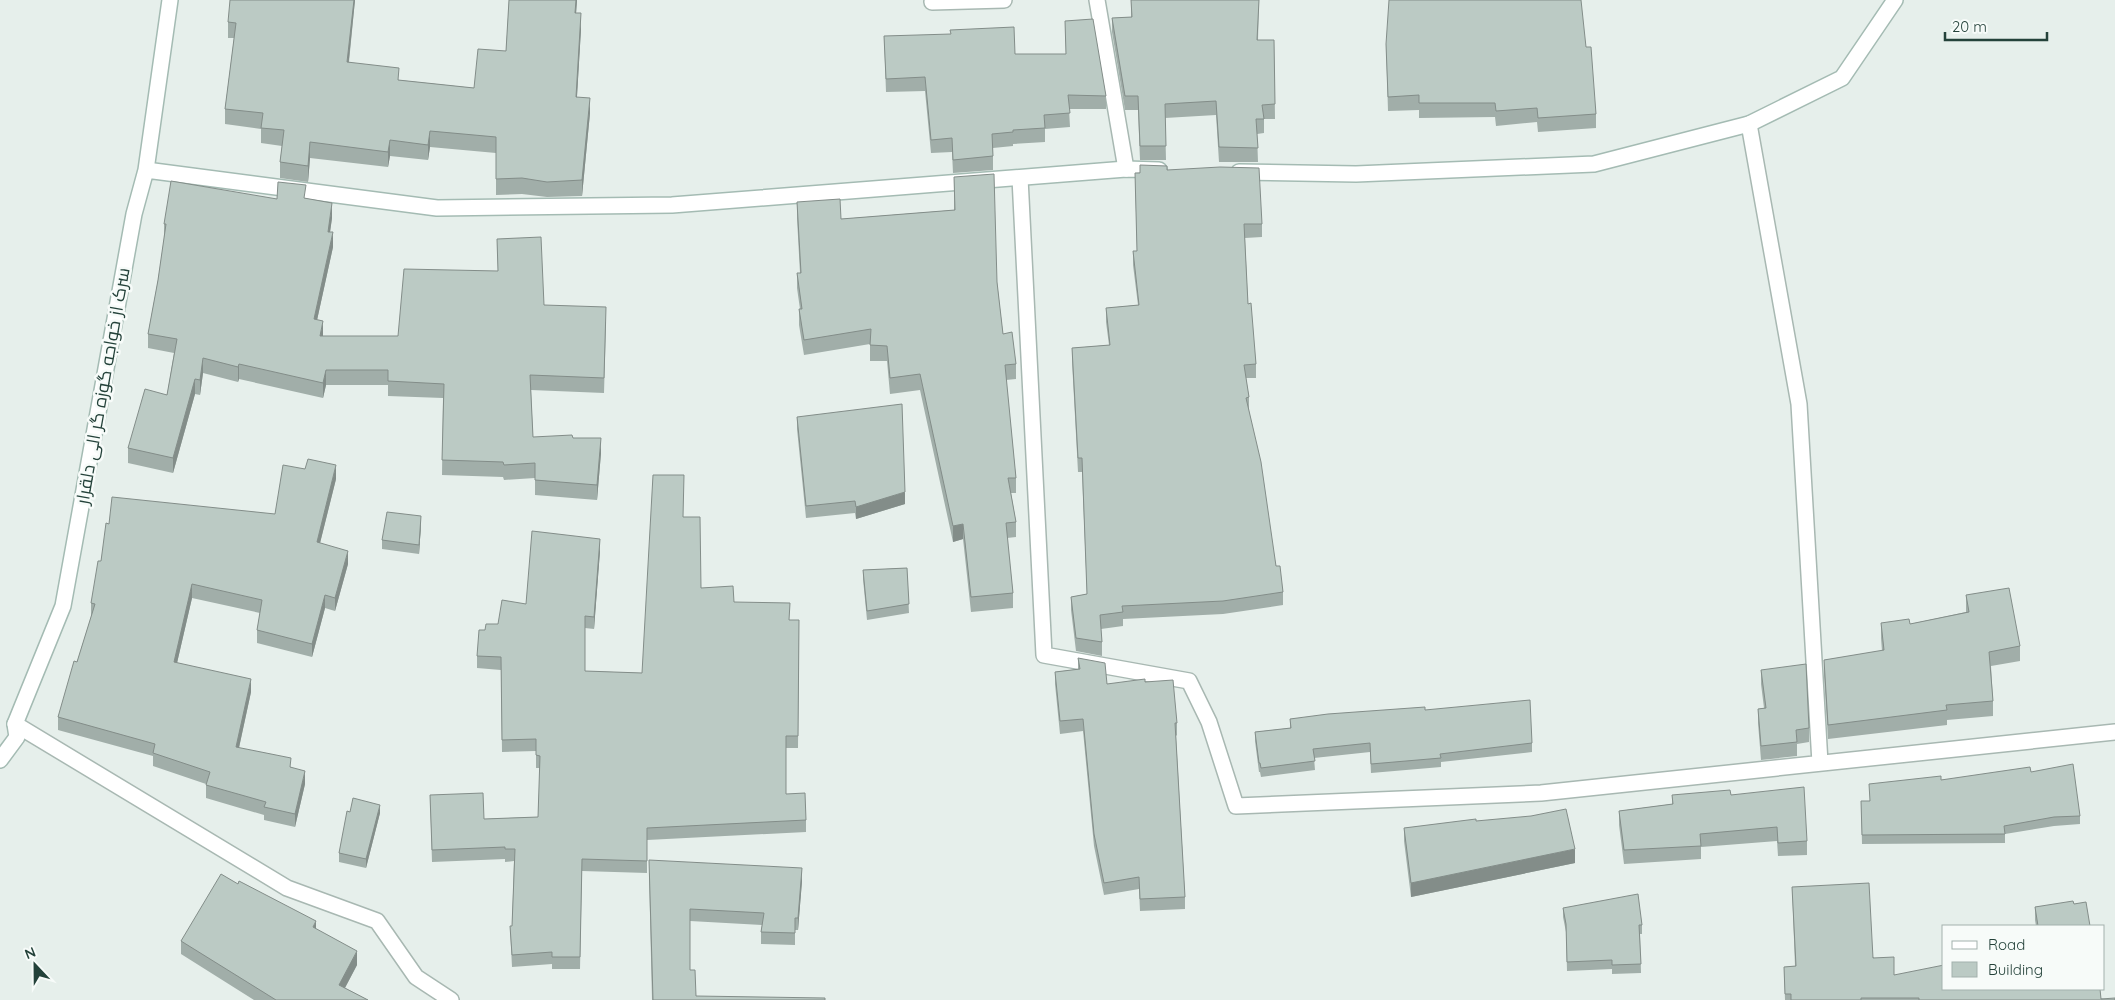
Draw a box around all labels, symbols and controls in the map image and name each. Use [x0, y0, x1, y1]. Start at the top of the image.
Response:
scale bar [1945, 10, 2048, 42]
text: 20 m [1952, 17, 1987, 36]
street label: سرک از خواجه گوزه گر الی دلقرار [70, 266, 135, 507]
legend [1942, 925, 2105, 990]
text: Road [1988, 935, 2025, 954]
north arrow [10, 940, 60, 990]
text: N [22, 943, 38, 963]
text: Building [1988, 960, 2043, 979]

